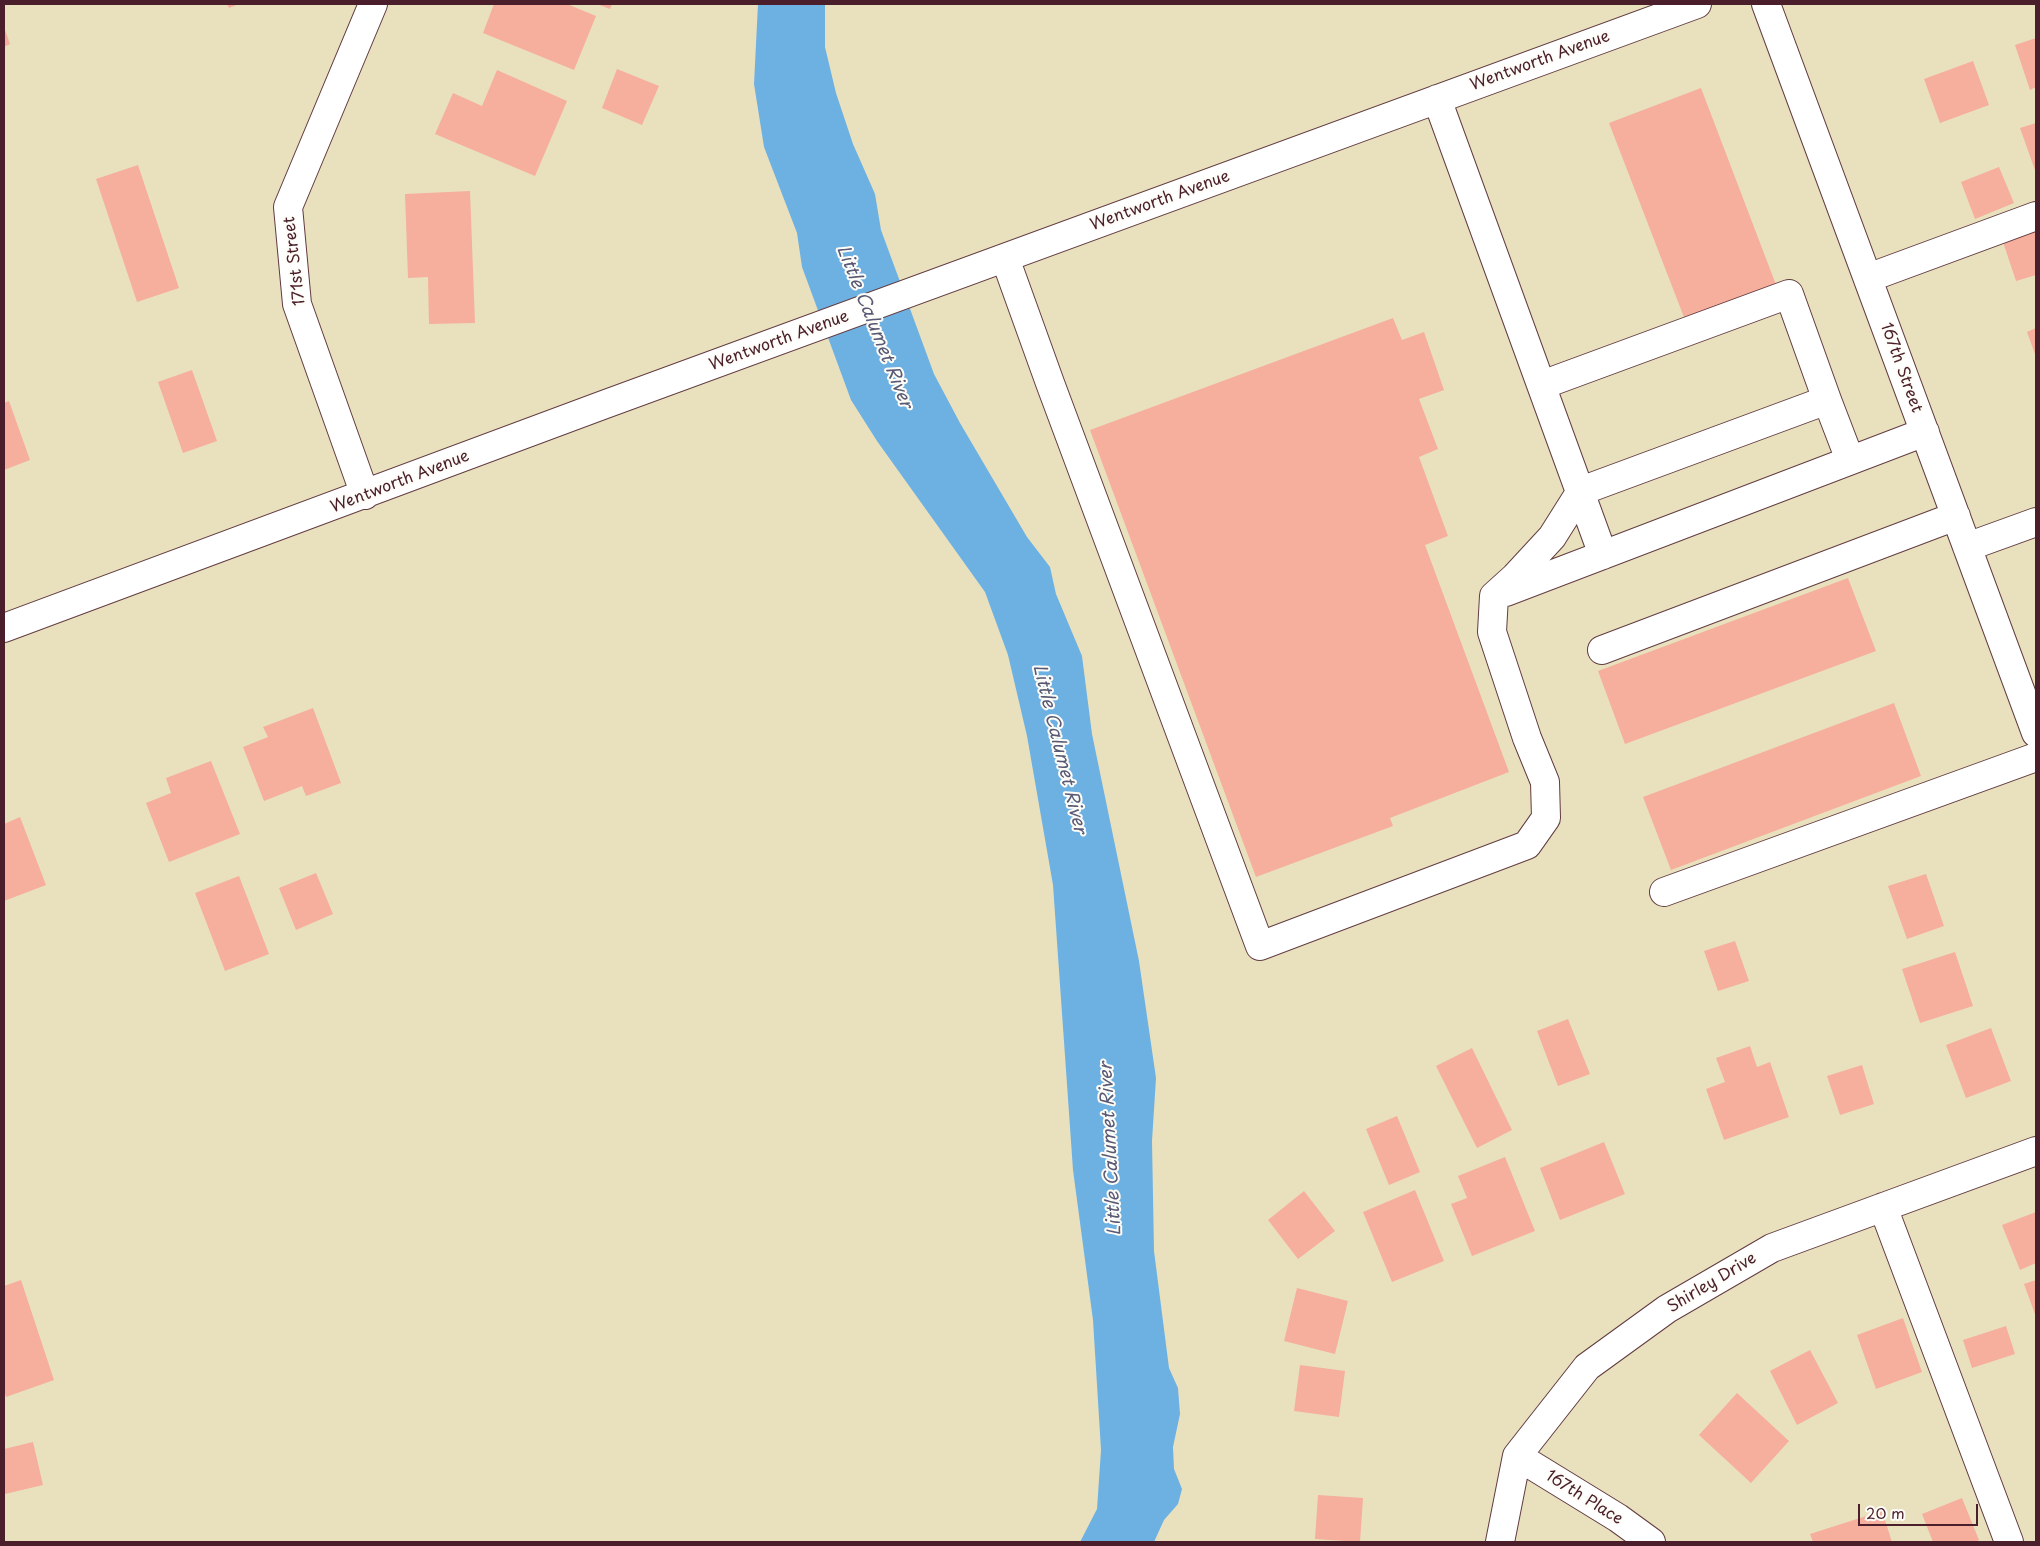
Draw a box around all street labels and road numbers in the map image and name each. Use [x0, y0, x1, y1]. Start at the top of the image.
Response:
street label: Wentworth Avenue [1468, 27, 1612, 95]
street label: Wentworth Avenue [1088, 167, 1232, 235]
street label: 171st Street [280, 215, 310, 307]
street label: Wentworth Avenue [707, 307, 851, 375]
street label: 167th Street [1876, 320, 1926, 416]
street label: Wentworth Avenue [328, 447, 472, 517]
street label: Shirley Drive [1664, 1249, 1760, 1317]
street label: 167th Place [1542, 1467, 1626, 1529]

